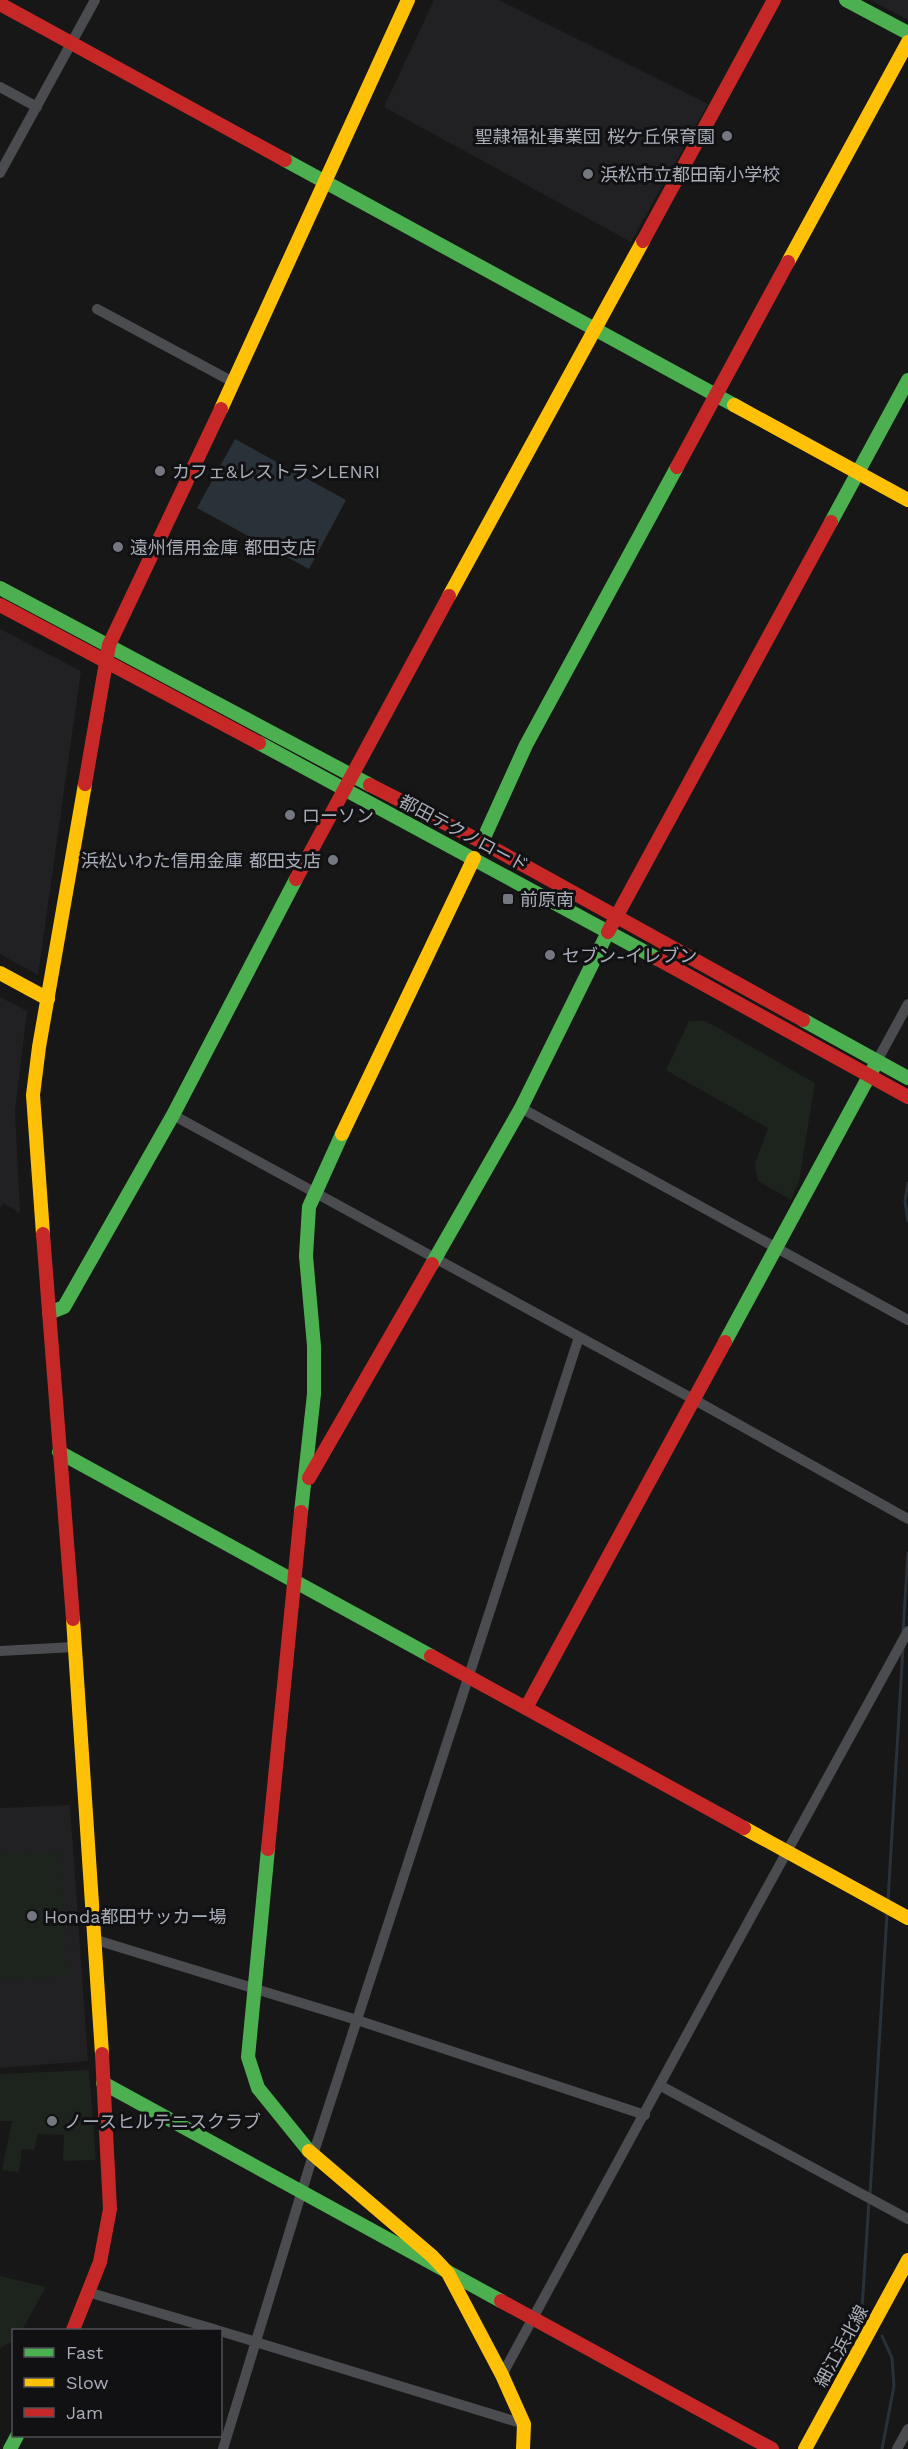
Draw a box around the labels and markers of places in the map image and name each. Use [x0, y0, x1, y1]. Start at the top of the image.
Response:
place label: 聖隷福祉事業団 桜ケ丘保育園 [475, 126, 715, 147]
marker: 聖隷福祉事業団 桜ケ丘保育園 [720, 129, 734, 143]
place label: 浜松市立都田南小学校 [600, 164, 780, 185]
marker: 浜松市立都田南小学校 [581, 167, 595, 181]
place label: カフェ&レストランLENRI [172, 461, 380, 482]
marker: カフェ&レストランLENRI [153, 464, 167, 478]
place label: 遠州信用金庫 都田支店 [130, 537, 316, 558]
marker: 遠州信用金庫 都田支店 [111, 540, 125, 554]
place label: ローソン [302, 805, 374, 826]
marker: ローソン [283, 808, 297, 822]
place label: 浜松いわた信用金庫 都田支店 [81, 850, 321, 871]
marker: 浜松いわた信用金庫 都田支店 [326, 853, 340, 867]
place label: 前原南 [520, 889, 574, 910]
marker: 前原南 [501, 892, 515, 906]
place label: セブン-イレブン [562, 945, 697, 966]
marker: セブン-イレブン [543, 948, 557, 962]
place label: Honda都田サッカー場 [44, 1906, 226, 1927]
marker: Honda都田サッカー場 [25, 1909, 39, 1923]
place label: ノースヒルテニスクラブ [64, 2111, 261, 2132]
marker: ノースヒルテニスクラブ [45, 2114, 59, 2128]

